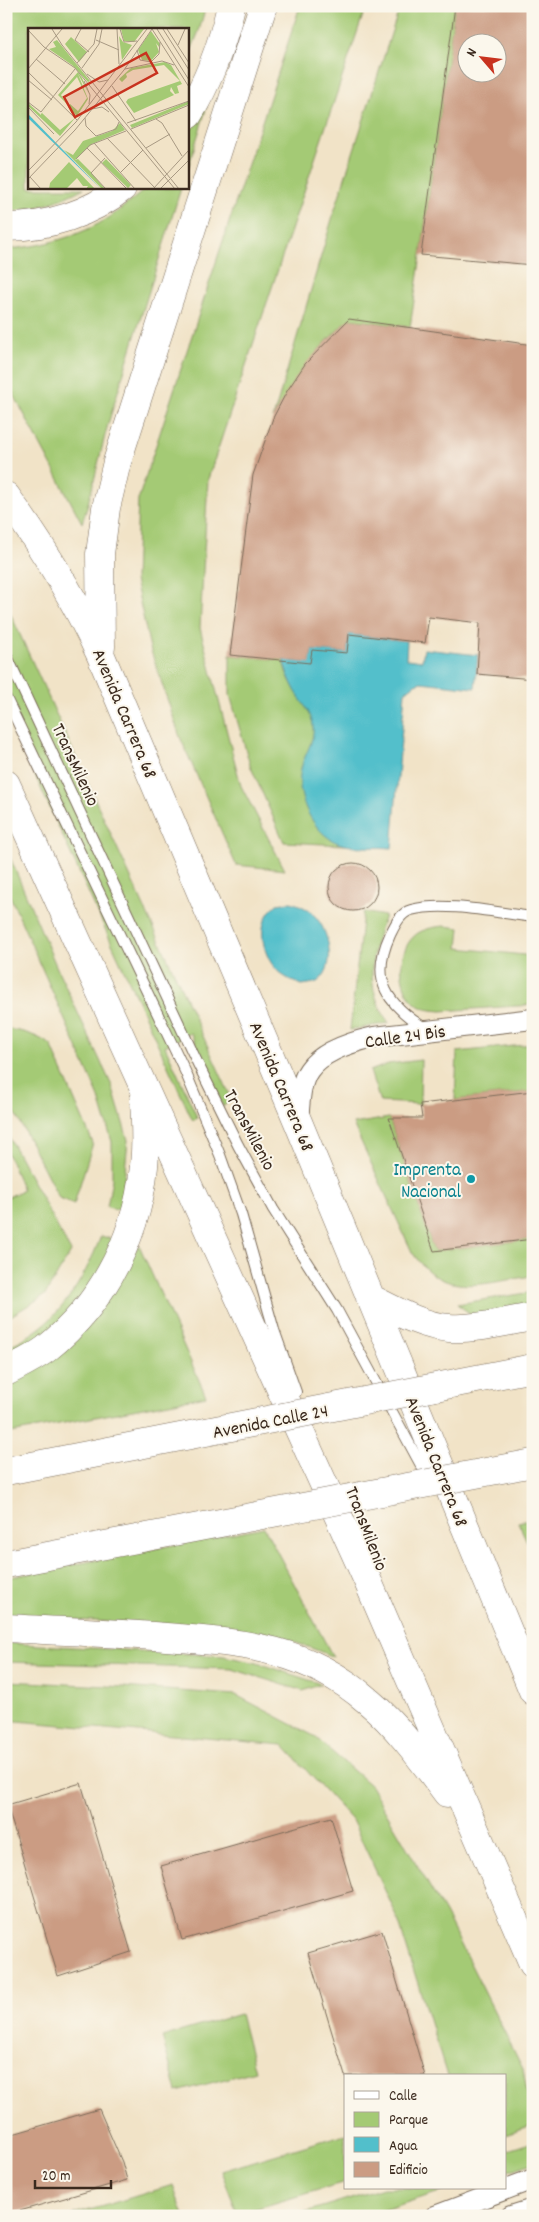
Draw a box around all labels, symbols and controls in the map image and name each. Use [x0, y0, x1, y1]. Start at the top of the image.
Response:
inset map [28, 28, 189, 189]
north arrow [456, 32, 506, 82]
text: N [462, 45, 483, 61]
street label: Avenida Carrera 68 [83, 645, 162, 784]
street label: TransMilenio [43, 720, 105, 811]
street label: Avenida Carrera 68 [240, 1018, 319, 1157]
street label: Calle 24 Bis [363, 1019, 448, 1057]
street label: TransMilenio [215, 1085, 281, 1176]
place label: Imprenta Nacional [393, 1158, 462, 1207]
marker: Imprenta Nacional [465, 1173, 477, 1185]
street label: Avenida Carrera 68 [396, 1393, 473, 1532]
street label: Avenida Calle 24 [211, 1399, 331, 1448]
street label: TransMilenio [336, 1483, 393, 1575]
legend [344, 2074, 506, 2190]
text: Calle [389, 2086, 418, 2108]
text: Parque [389, 2110, 429, 2132]
text: Agua [389, 2136, 418, 2158]
scale bar [35, 2157, 111, 2189]
text: Edificio [389, 2160, 428, 2182]
text: 20 m [42, 2166, 70, 2188]

